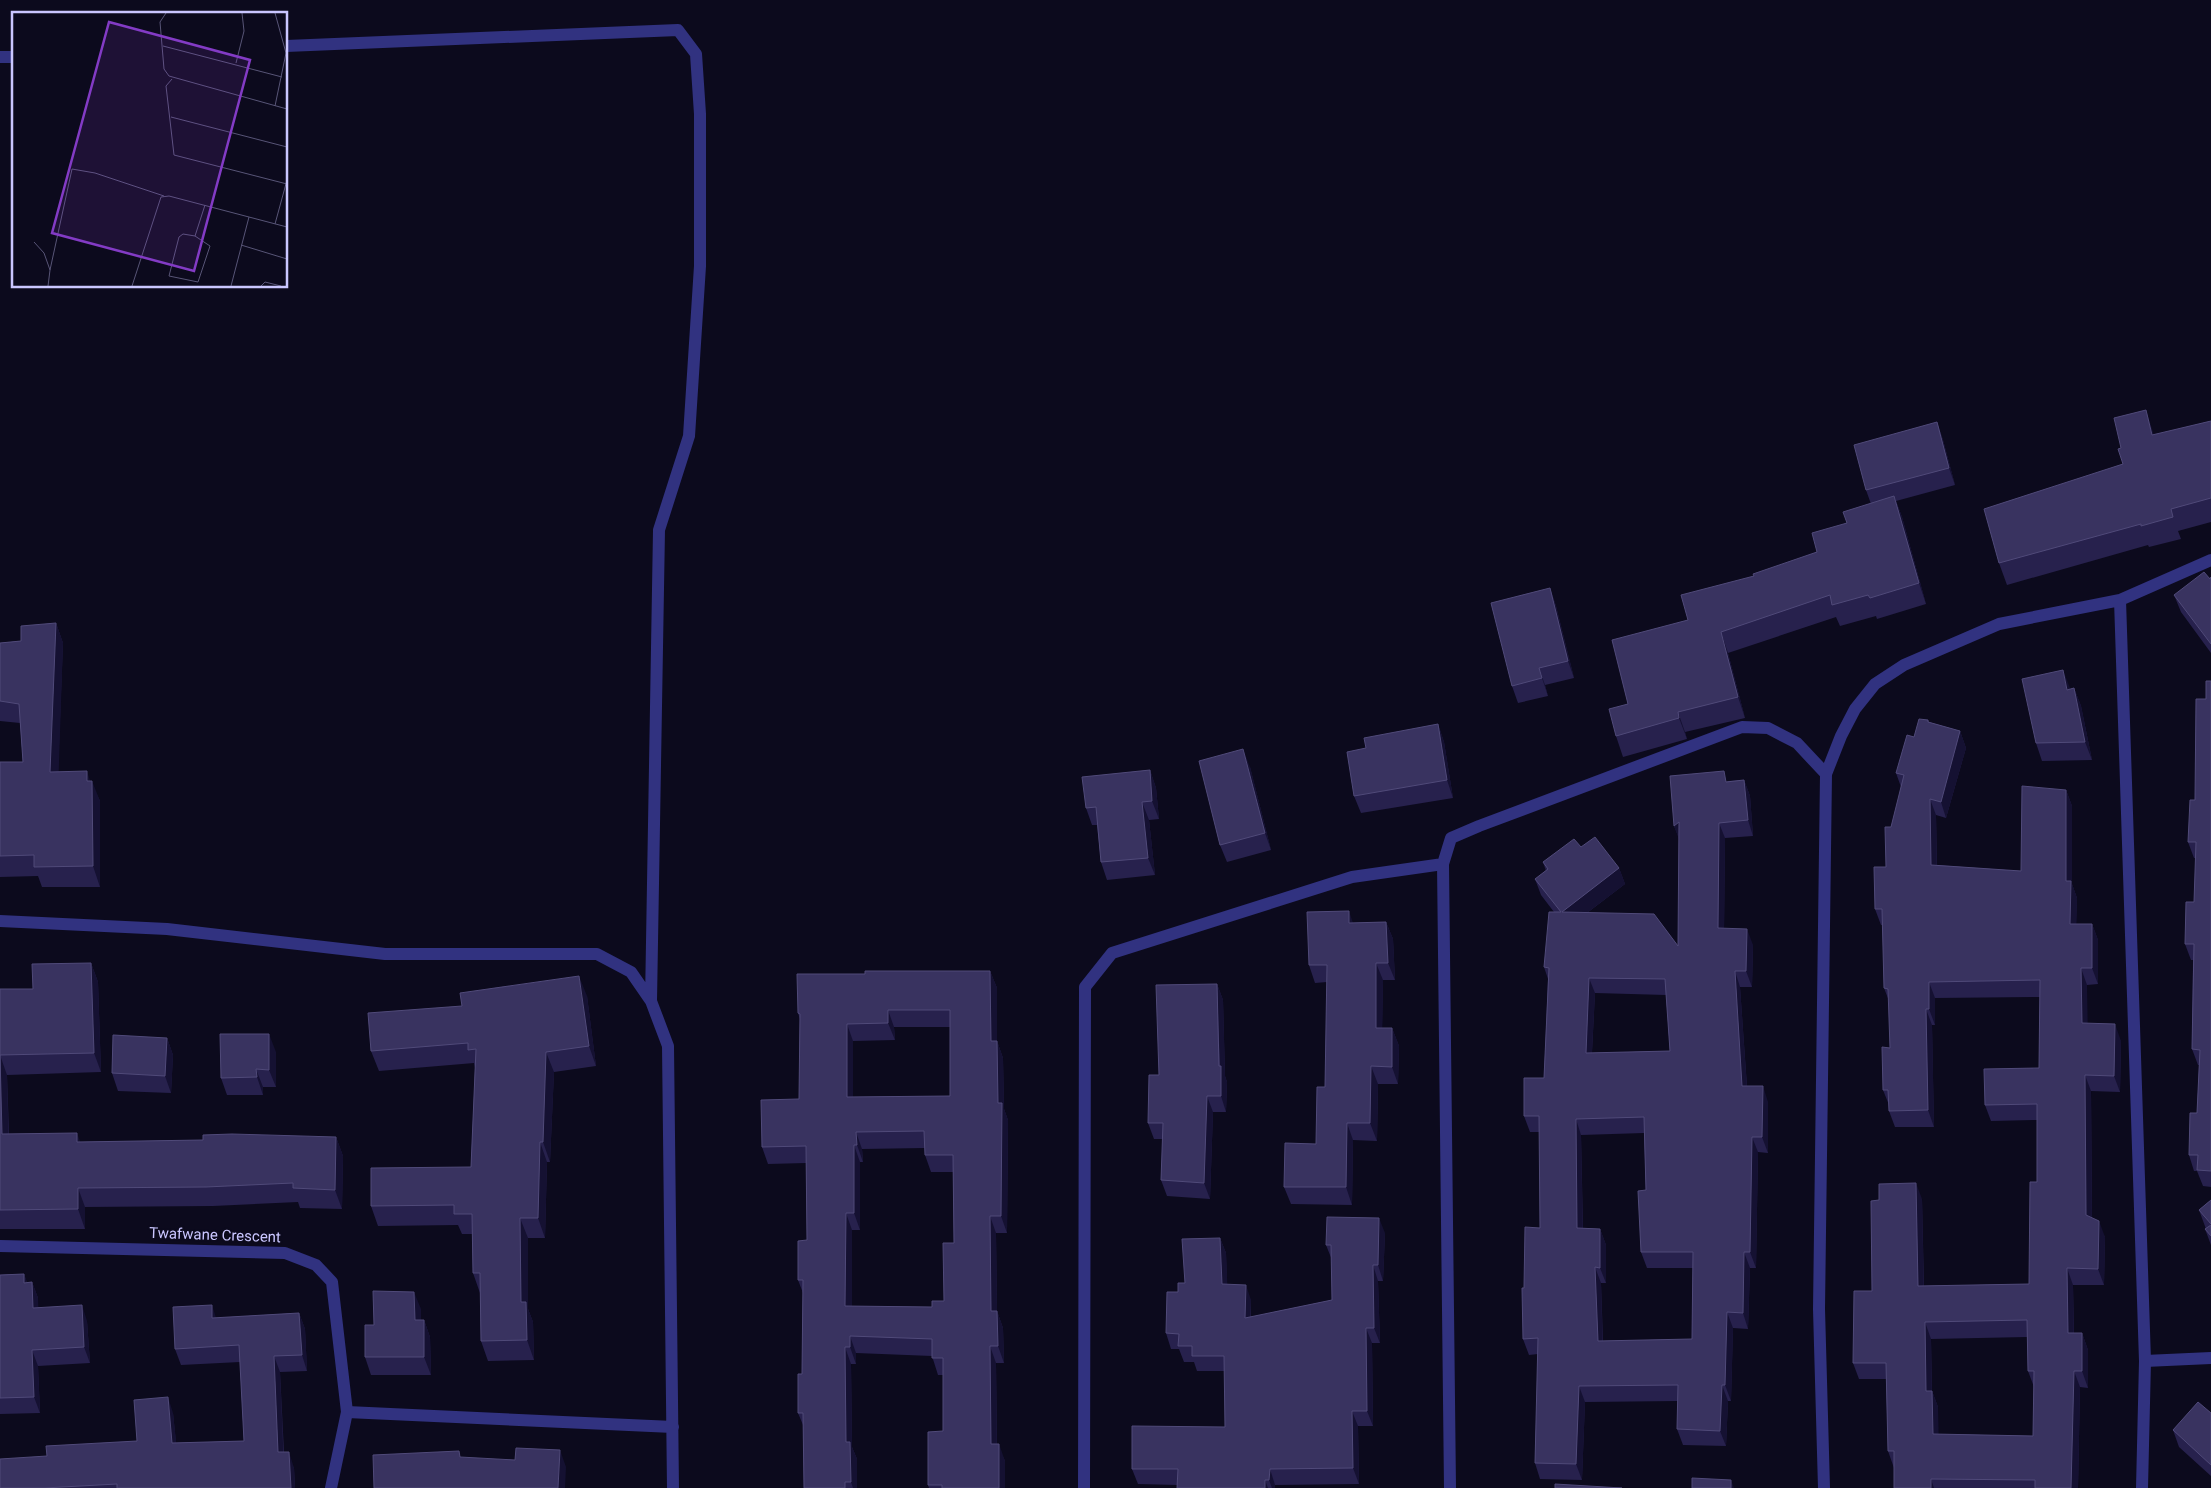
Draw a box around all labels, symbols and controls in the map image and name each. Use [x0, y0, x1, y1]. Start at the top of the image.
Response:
inset map [12, 12, 288, 288]
street label: Twafwane Crescent [149, 1224, 281, 1246]

